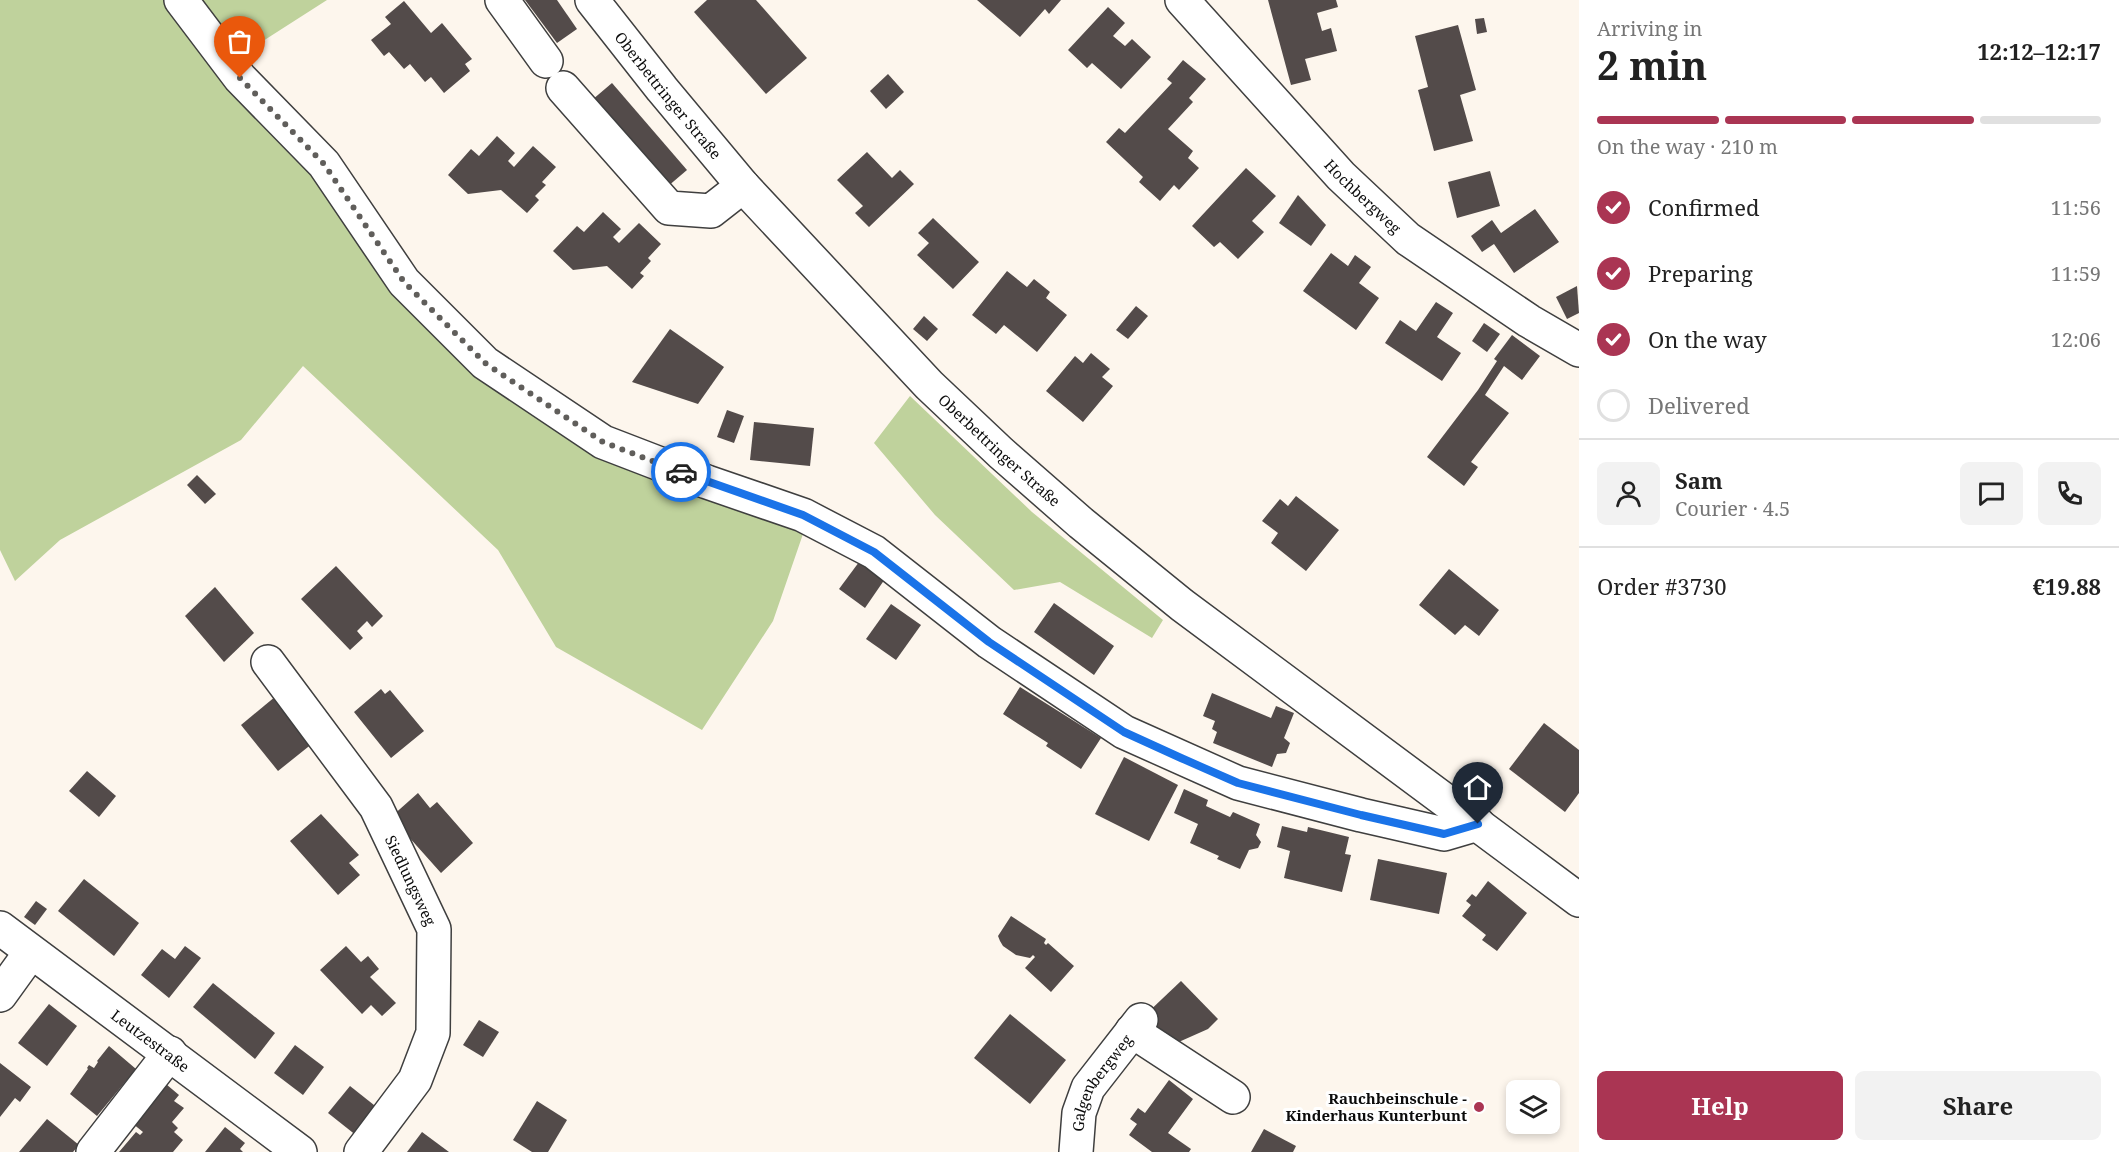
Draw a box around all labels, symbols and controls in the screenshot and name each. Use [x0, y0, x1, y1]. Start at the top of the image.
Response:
text: Arriving in [1597, 15, 1702, 42]
pin [214, 16, 265, 78]
icon: bag [223, 25, 256, 58]
street label: Oberbettringer Straße [611, 27, 726, 163]
text: 12:12–12:17 [1977, 36, 2101, 66]
text: 2 min [1597, 38, 1707, 91]
text: On the way · 210 m [1597, 133, 1778, 160]
street label: Hochbergweg [1320, 155, 1406, 238]
icon: check [1597, 191, 1630, 224]
text: Confirmed [1648, 192, 1759, 222]
text: 11:56 [2051, 194, 2101, 221]
icon: check [1597, 257, 1630, 290]
text: Preparing [1648, 258, 1753, 288]
text: 11:59 [2051, 260, 2101, 287]
icon: check [1597, 323, 1630, 356]
text: On the way [1648, 324, 1767, 354]
text: 12:06 [2051, 326, 2101, 353]
street label: Oberbettringer Straße [934, 389, 1065, 511]
text: Delivered [1648, 390, 1750, 420]
courier [651, 442, 711, 502]
icon: car [665, 456, 698, 489]
button: person [1597, 462, 1660, 525]
button: chat [1960, 462, 2023, 525]
button: phone [2038, 462, 2101, 525]
text: Sam [1675, 465, 1723, 495]
text: Courier · 4.5 [1675, 495, 1790, 522]
text: Order #3730 [1597, 571, 1727, 601]
text: €19.88 [2033, 571, 2101, 601]
pin [1452, 762, 1503, 824]
icon: home [1461, 771, 1494, 804]
street label: Siedlungsweg [381, 832, 441, 929]
street label: Leutzestraße [107, 1005, 194, 1076]
street label: Galgenbergweg [1068, 1030, 1136, 1132]
button: Help [1597, 1071, 1843, 1140]
button: Share [1855, 1071, 2101, 1140]
map controls [1506, 1080, 1560, 1134]
button: layers [1506, 1080, 1560, 1134]
place label: Rauchbeinschule - Kinderhaus Kunterbunt [1285, 1088, 1467, 1125]
marker: Rauchbeinschule - Kinderhaus Kunterbunt [1472, 1100, 1486, 1114]

